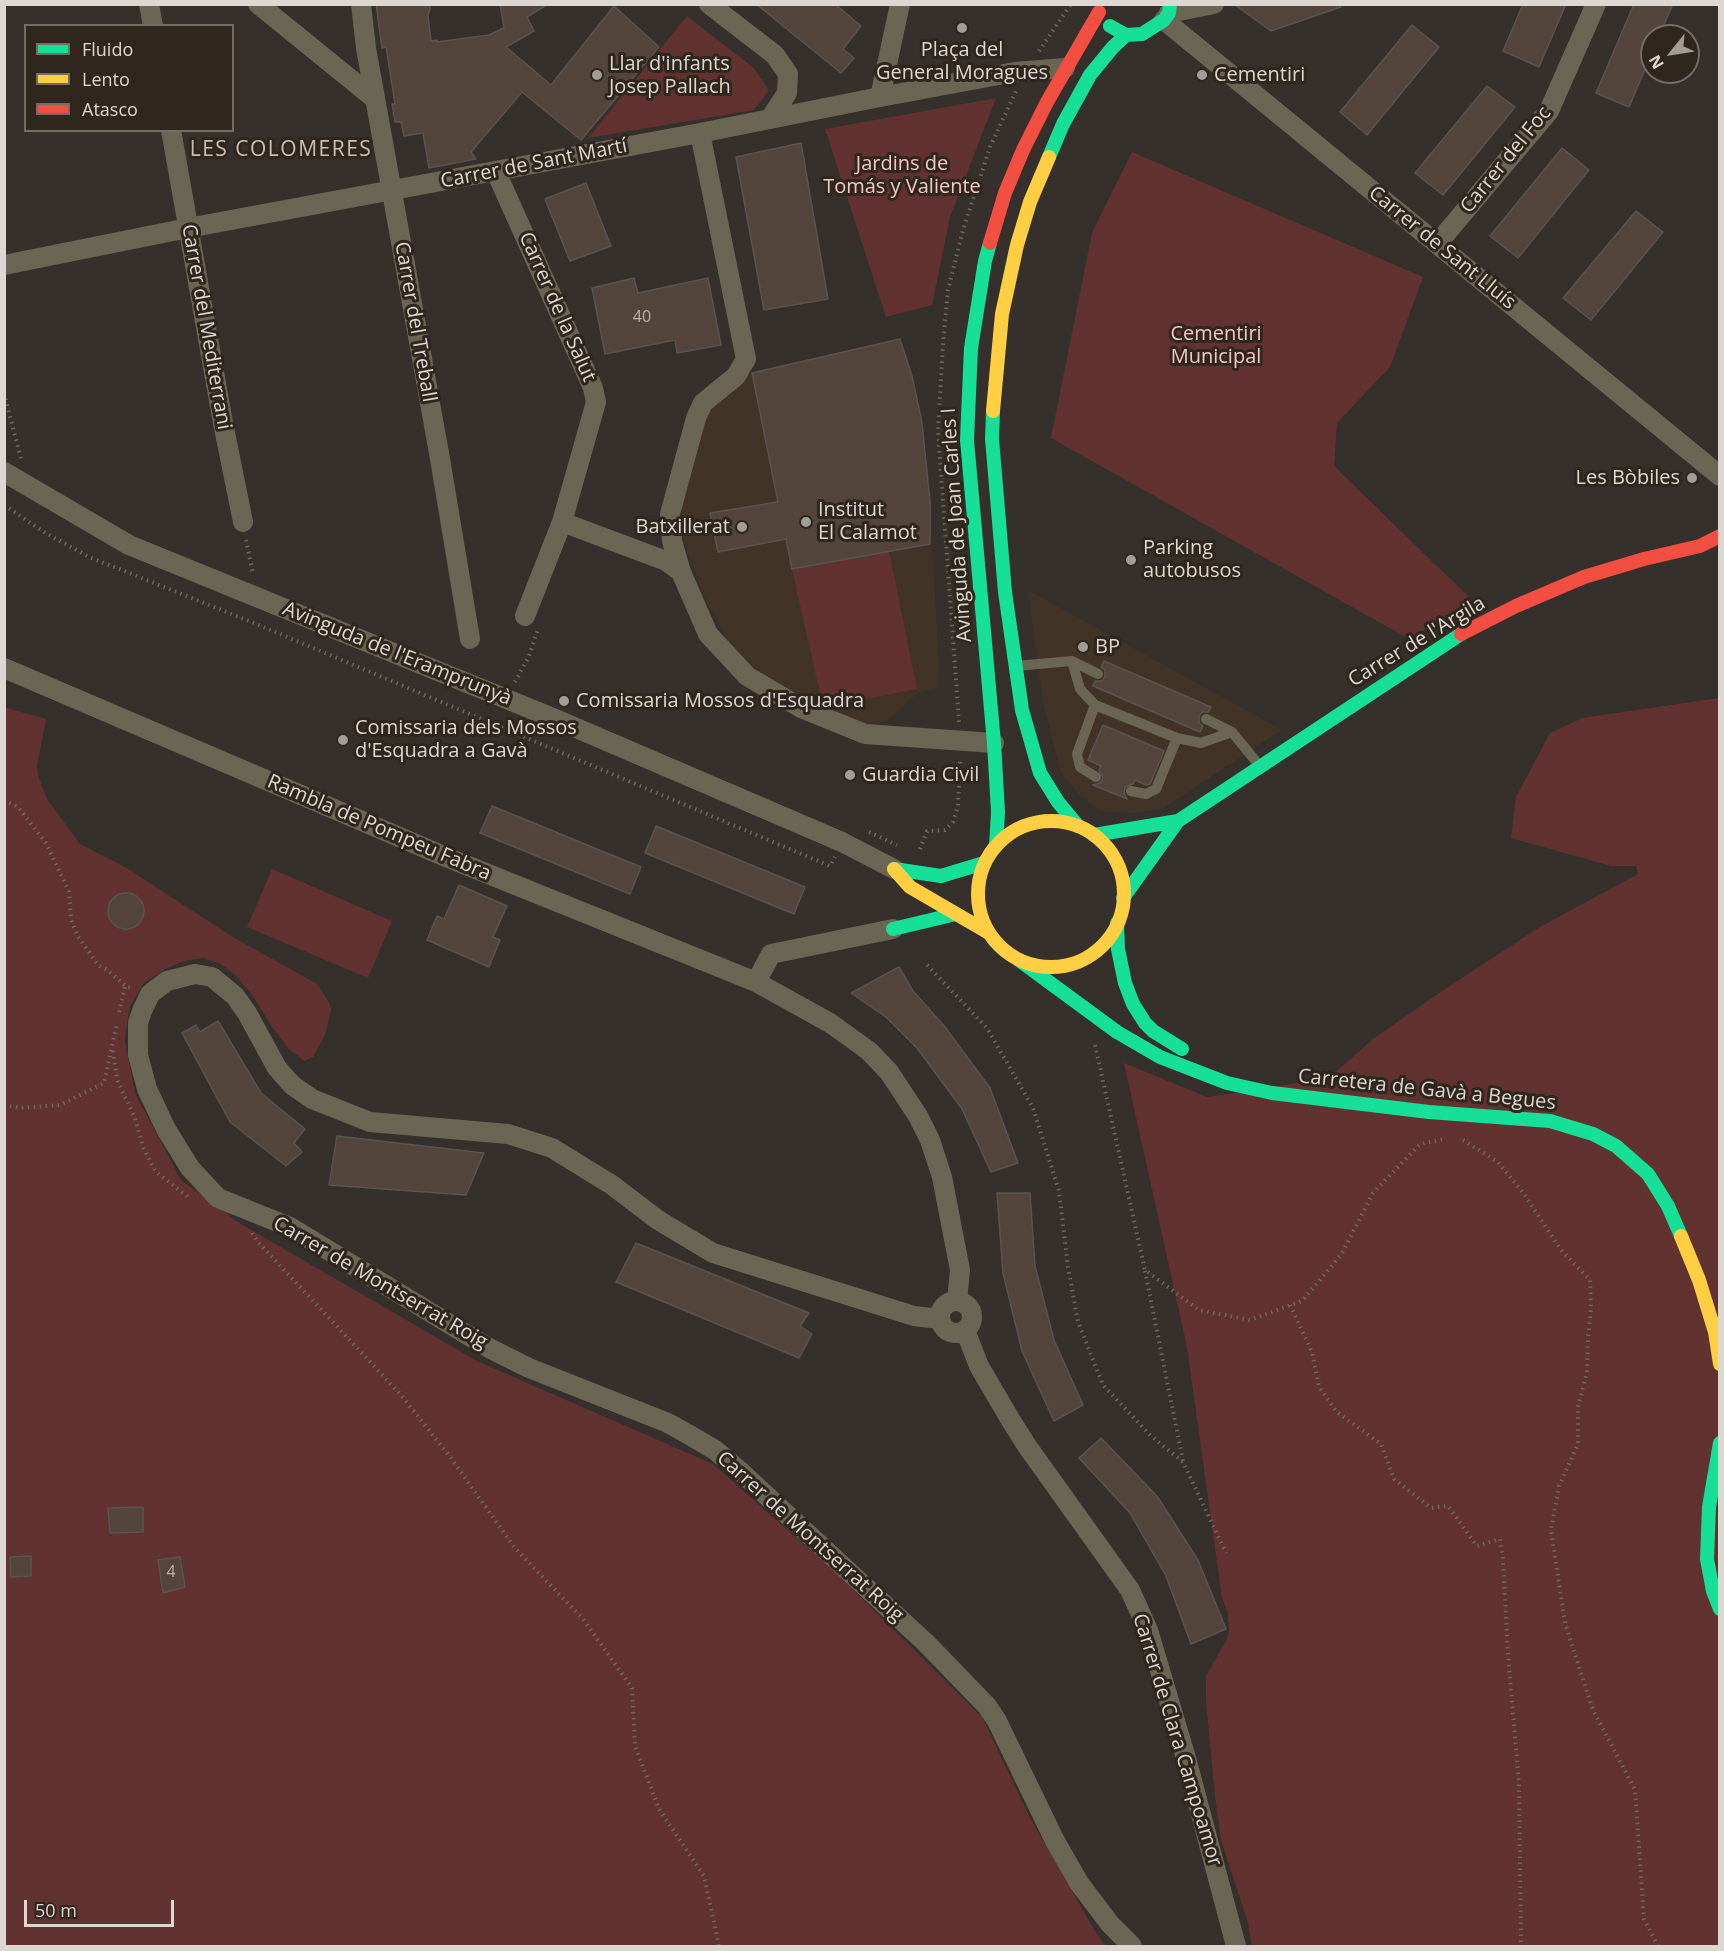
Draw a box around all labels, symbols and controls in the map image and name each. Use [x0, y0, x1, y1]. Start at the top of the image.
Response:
marker: Plaça del General Moragues [955, 21, 969, 35]
legend [24, 24, 234, 132]
north arrow [1640, 24, 1700, 84]
text: Fluido [82, 37, 133, 61]
place label: Plaça del General Moragues [876, 38, 1048, 85]
text: N [1643, 51, 1669, 73]
place label: Llar d'infants Josep Pallach [609, 52, 731, 99]
place label: Cementiri [1214, 63, 1305, 87]
text: Lento [82, 67, 130, 91]
marker: Llar d'infants Josep Pallach [590, 68, 604, 82]
marker: Cementiri [1195, 68, 1209, 82]
text: Atasco [82, 97, 138, 121]
street label: Carrer del Foc [1456, 102, 1556, 218]
street label: Carrer de Sant Martí [439, 134, 629, 194]
district label: LES COLOMERES [190, 137, 372, 163]
park label: Jardins de Tomás y Valiente [823, 152, 981, 199]
street label: Carrer de Sant Lluís [1364, 181, 1520, 315]
street label: Carrer del Mediterrani [176, 222, 236, 432]
street label: Carrer de la Salut [513, 228, 601, 386]
street label: Carrer del Treball [389, 240, 441, 404]
house number: 40 [633, 307, 651, 327]
park label: Cementiri Municipal [1170, 322, 1262, 369]
street label: Avinguda de Joan Carles I [937, 407, 977, 643]
place label: Les Bòbiles [1576, 466, 1680, 490]
marker: Les Bòbiles [1685, 471, 1699, 485]
place label: Institut El Calamot [818, 498, 917, 545]
place label: Batxillerat [636, 515, 730, 539]
marker: Institut El Calamot [799, 515, 813, 529]
marker: Batxillerat [735, 520, 749, 534]
place label: Parking autobusos [1143, 536, 1241, 583]
marker: Parking autobusos [1124, 553, 1138, 567]
street label: Carrer de l'Argila [1344, 592, 1490, 692]
street label: Avinguda de l'Eramprunyà [279, 597, 515, 711]
place label: BP [1095, 635, 1120, 659]
marker: BP [1076, 640, 1090, 654]
place label: Comissaria Mossos d'Esquadra [576, 689, 864, 713]
marker: Comissaria Mossos d'Esquadra [557, 694, 571, 708]
place label: Comissaria dels Mossos d'Esquadra a Gavà [355, 716, 577, 763]
marker: Comissaria dels Mossos d'Esquadra a Gavà [336, 733, 350, 747]
place label: Guardia Civil [862, 763, 979, 787]
marker: Guardia Civil [843, 768, 857, 782]
street label: Rambla de Pompeu Fabra [264, 770, 494, 886]
street label: Carretera de Gavà a Begues [1297, 1065, 1557, 1115]
street label: Carrer de Montserrat Roig [269, 1212, 491, 1354]
street label: Carrer de Montserrat Roig [711, 1447, 909, 1627]
house number: 4 [166, 1562, 176, 1582]
street label: Carrer de Clara Campoamor [1127, 1611, 1227, 1869]
scale bar [27, 1888, 177, 1926]
text: 50 m [35, 1898, 77, 1922]

